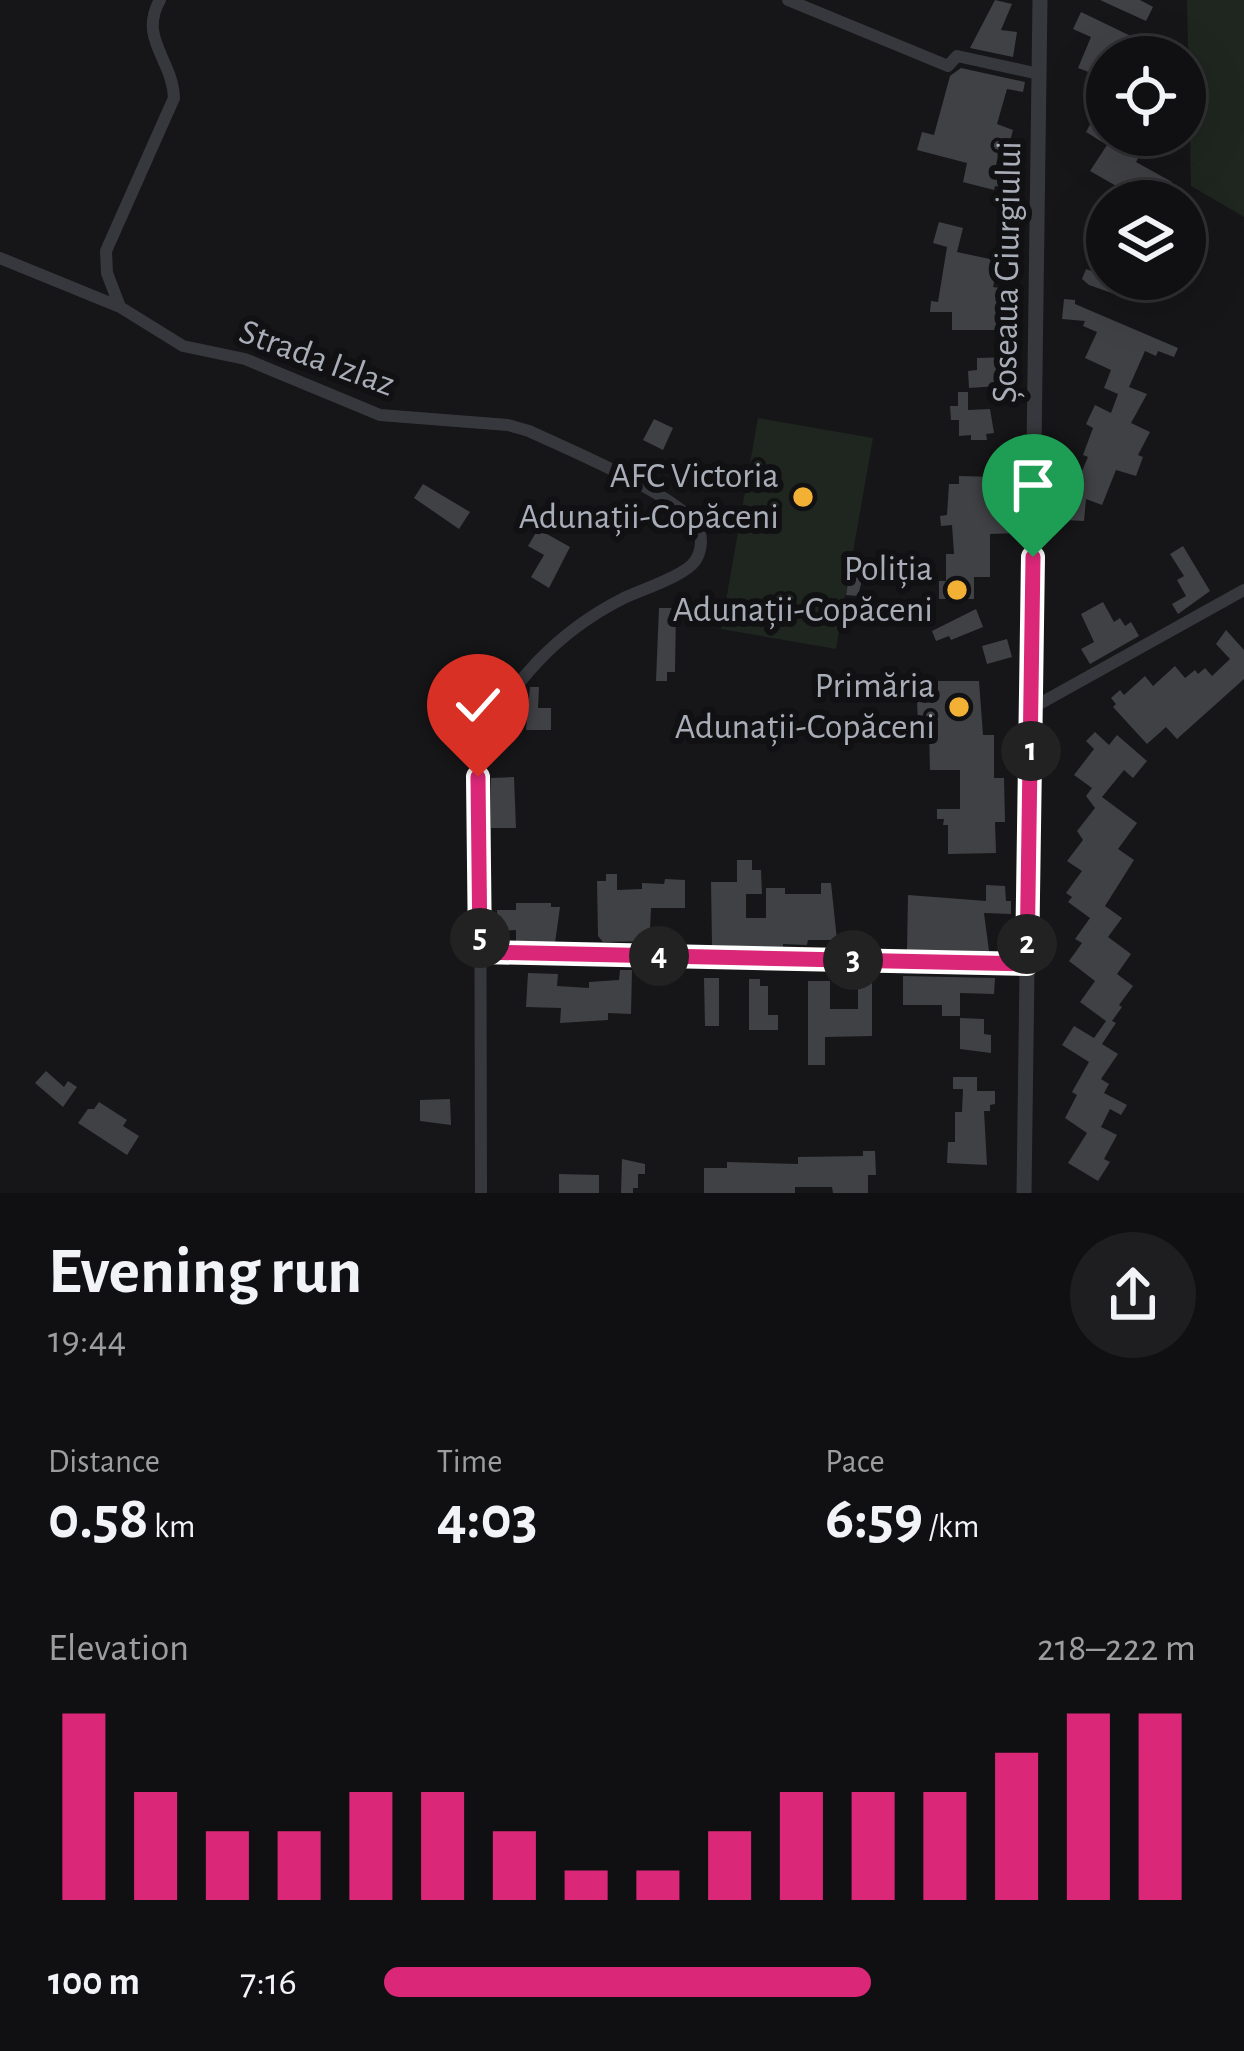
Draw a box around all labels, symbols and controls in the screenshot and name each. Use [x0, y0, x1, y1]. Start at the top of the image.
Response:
map controls [1086, 36, 1206, 300]
button: locate [1086, 36, 1206, 156]
street label: Șoseaua Giurgiului [987, 141, 1029, 403]
button: layers [1086, 180, 1206, 300]
street label: Strada Izlaz [235, 313, 399, 403]
pin [982, 434, 1084, 557]
icon: arrive [1000, 452, 1066, 518]
place label: AFC Victoria Adunații-Copăceni [519, 458, 779, 537]
marker: AFC Victoria Adunații-Copăceni [790, 484, 816, 510]
place label: Poliția Adunații-Copăceni [673, 551, 933, 630]
marker: Poliția Adunații-Copăceni [944, 577, 970, 603]
pin [427, 654, 529, 777]
place label: Primăria Adunații-Copăceni [675, 668, 935, 747]
icon: check [445, 672, 511, 738]
marker: Primăria Adunații-Copăceni [946, 694, 972, 720]
pin: 1 [1001, 721, 1061, 781]
text: 1 [1025, 734, 1037, 767]
pin: 5 [450, 908, 510, 968]
pin: 2 [997, 914, 1057, 974]
text: 5 [473, 921, 487, 954]
pin: 4 [629, 926, 689, 986]
text: 2 [1019, 927, 1035, 960]
pin: 3 [823, 930, 883, 990]
text: 4 [651, 939, 667, 972]
text: 3 [846, 943, 860, 976]
button: share [1070, 1232, 1196, 1358]
text: Evening run [48, 1239, 362, 1305]
text: 19:44 [48, 1321, 126, 1360]
text: Distance [48, 1446, 160, 1479]
text: Time [437, 1446, 502, 1479]
text: Pace [825, 1446, 885, 1479]
text: 0.58 [48, 1489, 149, 1549]
text: 4:03 [437, 1489, 538, 1549]
text: 6:59 [825, 1489, 923, 1549]
text: km [149, 1511, 195, 1544]
text: /km [923, 1511, 979, 1544]
text: Elevation [48, 1629, 189, 1668]
text: 218–222 m [1037, 1629, 1196, 1668]
text: 100 m [48, 1963, 140, 2002]
text: 7:16 [240, 1963, 297, 2002]

